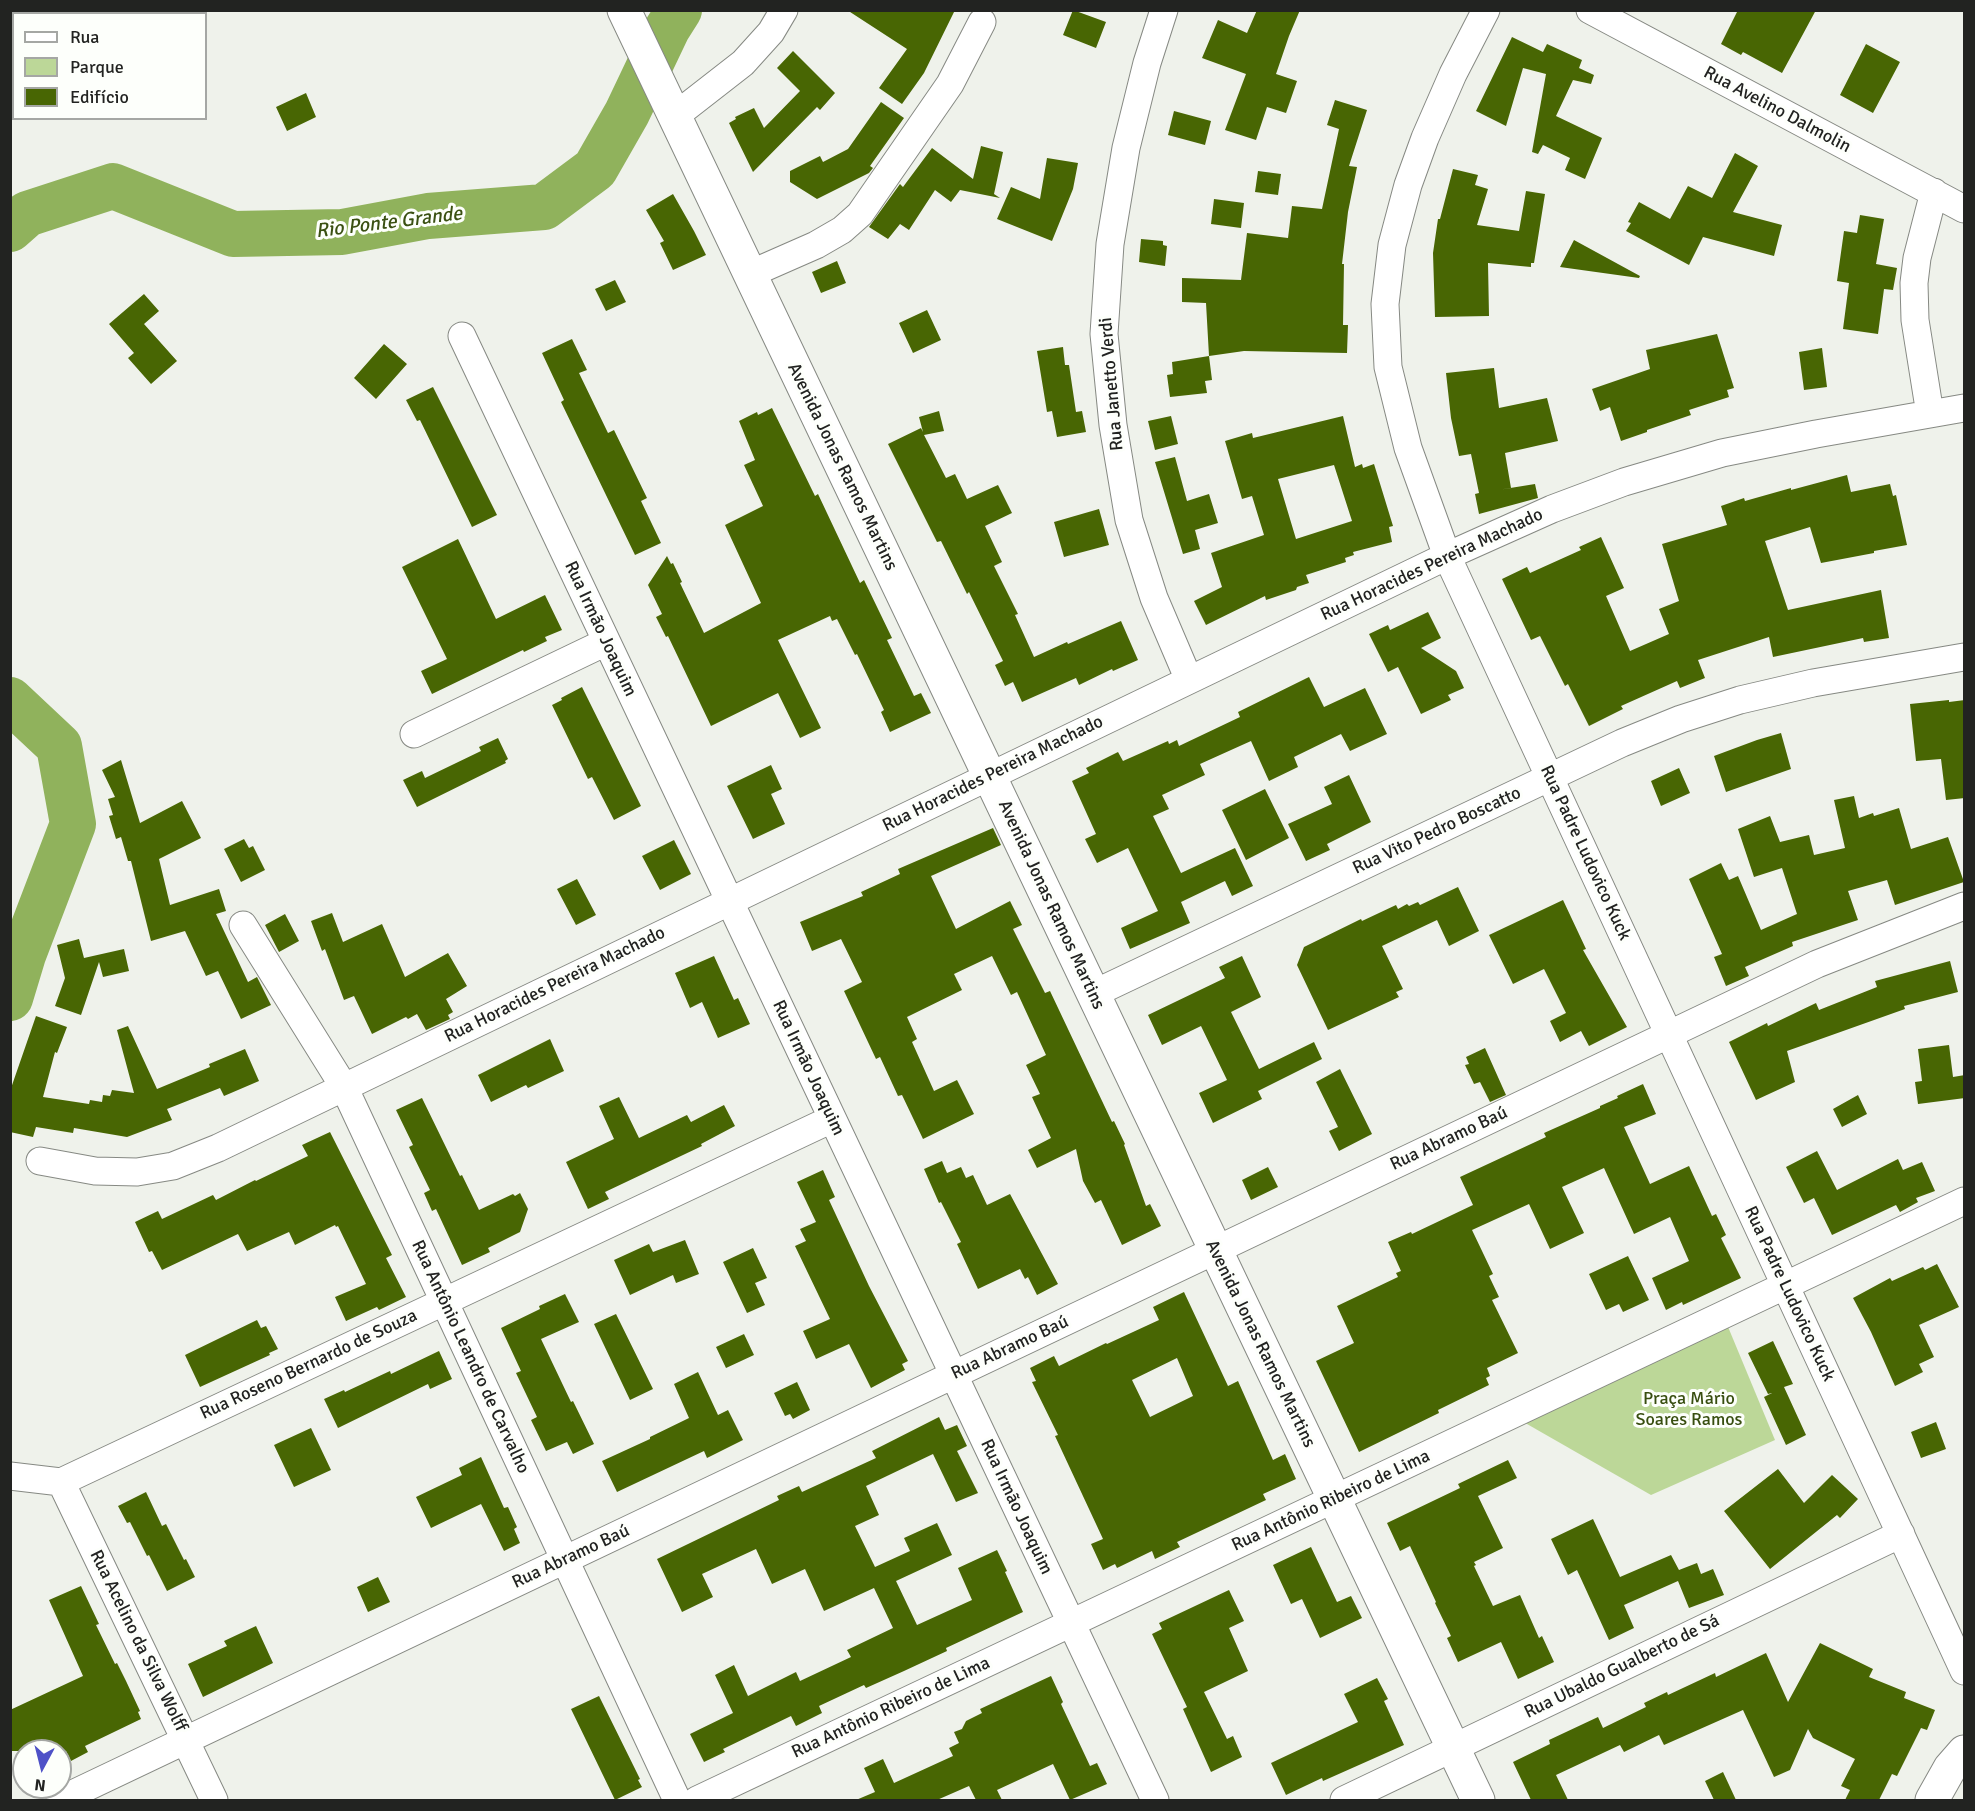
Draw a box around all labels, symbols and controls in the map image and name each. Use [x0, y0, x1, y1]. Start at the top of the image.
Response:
legend [12, 12, 207, 120]
text: Rua [70, 26, 99, 48]
text: Parque [70, 56, 124, 78]
street label: Rua Avelino Dalmolin [1700, 62, 1854, 158]
text: Edifício [70, 86, 129, 108]
water label: Rio Ponte Grande [314, 202, 464, 244]
street label: Rua Janetto Verdi [1095, 316, 1129, 452]
street label: Avenida Jonas Ramos Martins [782, 360, 902, 574]
street label: Rua Horacides Pereira Machado [1317, 504, 1547, 626]
street label: Rua Irmão Joaquim [559, 558, 641, 700]
street label: Rua Horacides Pereira Machado [879, 711, 1107, 837]
street label: Rua Padre Ludovico Kuck [1535, 762, 1635, 944]
street label: Rua Vito Pedro Boscatto [1349, 783, 1525, 879]
street label: Avenida Jonas Ramos Martins [993, 797, 1109, 1013]
street label: Rua Horacides Pereira Machado [441, 922, 669, 1048]
street label: Rua Irmão Joaquim [767, 997, 849, 1139]
street label: Rua Abramo Baú [1387, 1102, 1511, 1176]
street label: Rua Padre Ludovico Kuck [1739, 1203, 1839, 1385]
street label: Rua Antônio Leandro de Carvalho [406, 1237, 534, 1477]
street label: Avenida Jonas Ramos Martins [1200, 1237, 1320, 1451]
street label: Rua Roseno Bernardo de Souza [197, 1305, 421, 1425]
street label: Rua Abramo Baú [948, 1311, 1072, 1385]
park label: Praça Mário Soares Ramos [1636, 1388, 1742, 1430]
street label: Rua Irmão Joaquim [975, 1436, 1057, 1578]
street label: Rua Antônio Ribeiro de Lima [1228, 1446, 1434, 1556]
street label: Rua Abramo Baú [509, 1520, 633, 1594]
street label: Rua Acelino da Silva Wolff [85, 1547, 191, 1735]
street label: Rua Ubaldo Gualberto de Sá [1521, 1610, 1723, 1724]
street label: Rua Antônio Ribeiro de Lima [788, 1653, 994, 1763]
north arrow [12, 1739, 72, 1799]
text: N [33, 1774, 47, 1795]

